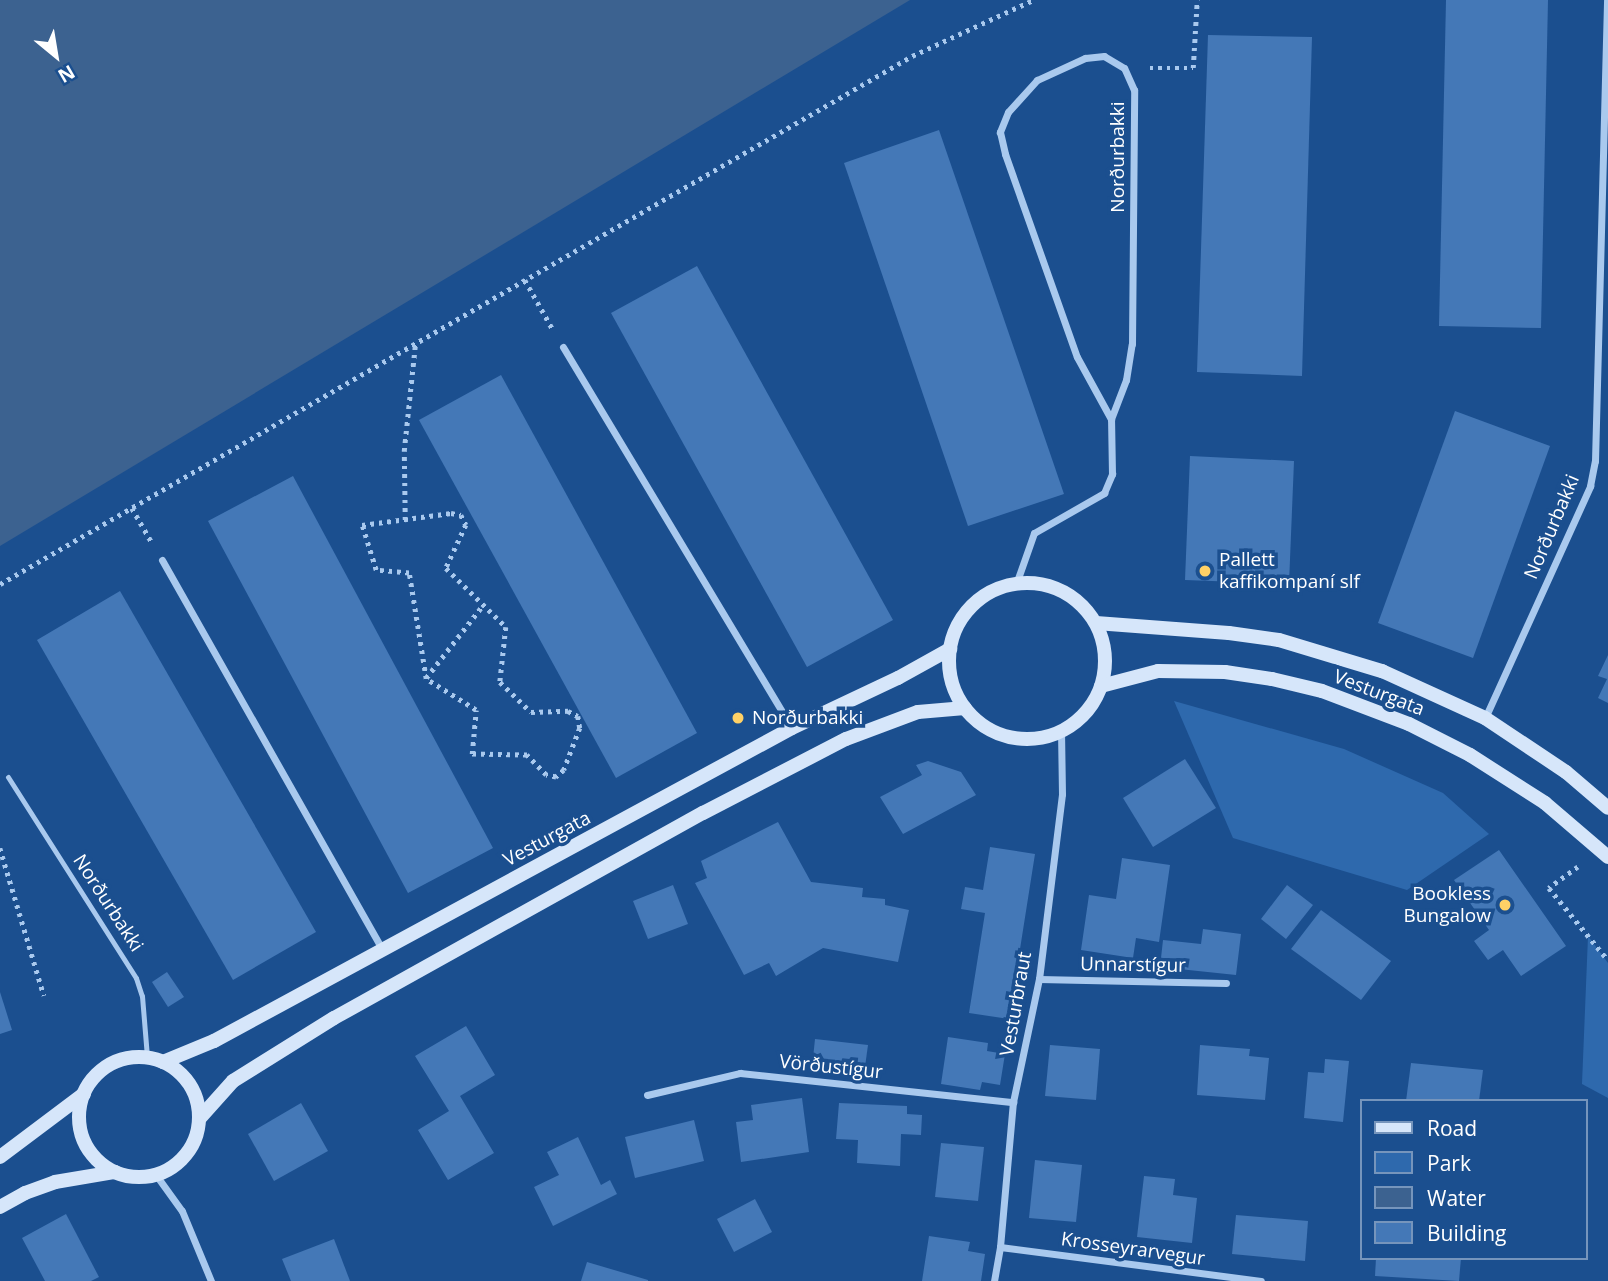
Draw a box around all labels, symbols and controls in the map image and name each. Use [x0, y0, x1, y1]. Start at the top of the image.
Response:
north arrow [21, 21, 91, 91]
text: N [53, 59, 80, 89]
street label: Norðurbakki [1107, 101, 1129, 213]
street label: Norðurbakki [1520, 471, 1584, 583]
place label: Pallett kaffikompaní slf [1219, 549, 1360, 593]
marker: Pallett kaffikompaní slf [1197, 563, 1213, 579]
street label: Vesturgata [1330, 665, 1428, 721]
place label: Norðurbakki [752, 707, 863, 729]
marker: Norðurbakki [730, 710, 746, 726]
street label: Vesturgata [500, 807, 594, 871]
street label: Norðurbakki [68, 850, 148, 956]
place label: Bookless Bungalow [1404, 883, 1491, 927]
marker: Bookless Bungalow [1497, 897, 1513, 913]
street label: Vesturbraut [996, 950, 1036, 1058]
street label: Unnarstígur [1080, 953, 1186, 977]
street label: Vörðustígur [778, 1050, 884, 1084]
legend [1360, 1099, 1587, 1260]
text: Road [1427, 1114, 1477, 1142]
text: Park [1427, 1149, 1471, 1177]
text: Water [1427, 1184, 1486, 1212]
text: Building [1427, 1219, 1506, 1247]
street label: Krosseyrarvegur [1060, 1228, 1206, 1270]

